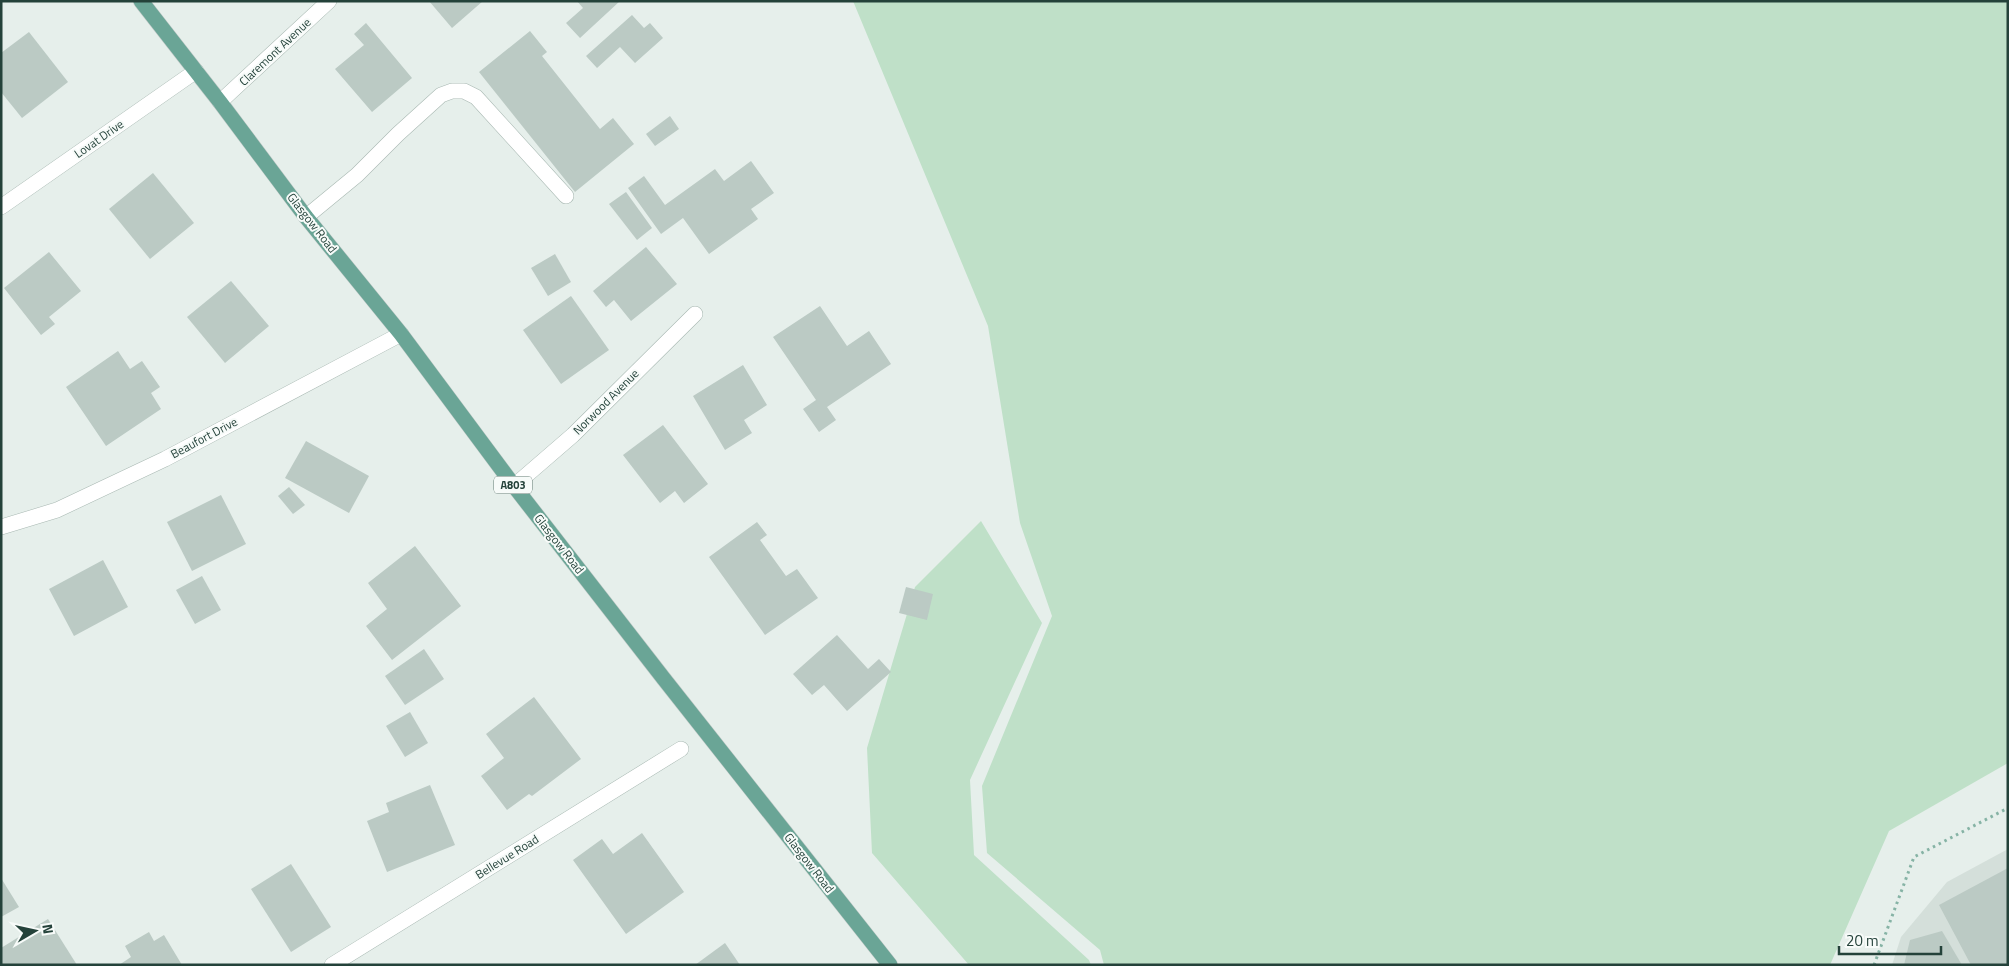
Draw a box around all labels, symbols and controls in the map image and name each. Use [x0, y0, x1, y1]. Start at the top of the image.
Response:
street label: Claremont Avenue [234, 13, 315, 90]
street label: Lovat Drive [70, 115, 127, 163]
street label: Glasgow Road [283, 189, 342, 257]
street label: Norwood Avenue [568, 364, 643, 439]
street label: Beaufort Drive [167, 412, 241, 463]
road number: A803 [494, 476, 532, 494]
street label: Glasgow Road [530, 510, 589, 578]
street label: Bellevue Road [471, 829, 542, 884]
street label: Glasgow Road [780, 829, 839, 897]
north arrow [10, 906, 60, 956]
text: N [37, 922, 59, 935]
scale bar [1839, 924, 1942, 956]
text: 20 m [1846, 929, 1879, 952]

